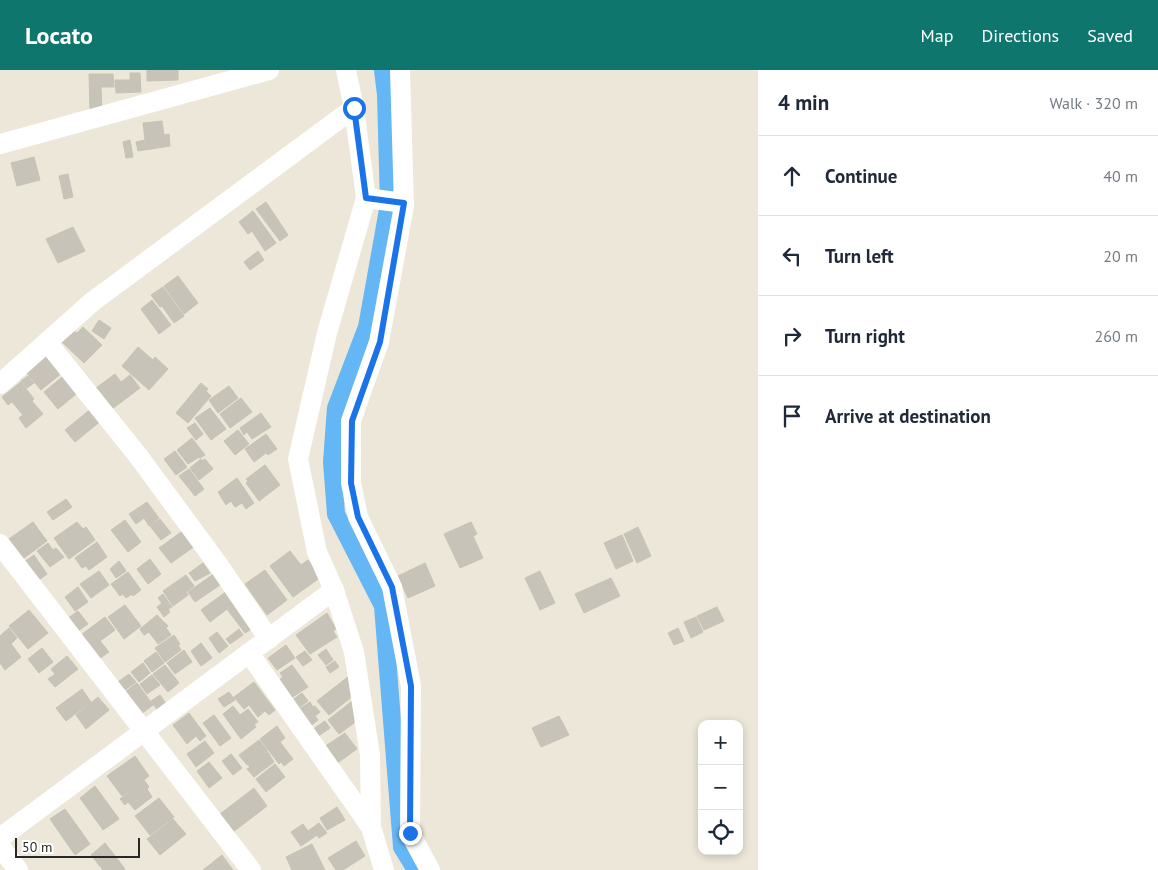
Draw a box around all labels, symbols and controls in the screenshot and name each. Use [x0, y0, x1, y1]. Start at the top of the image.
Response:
text: Locato [25, 20, 93, 51]
text: Map [921, 24, 953, 47]
text: Directions [981, 24, 1059, 47]
text: Saved [1087, 24, 1133, 47]
text: 4 min [778, 89, 829, 116]
text: Walk · 320 m [1049, 93, 1138, 113]
route start [343, 97, 366, 120]
icon: ahead [778, 162, 806, 190]
text: Continue [825, 164, 897, 188]
text: 40 m [1103, 166, 1138, 186]
icon: left [778, 242, 806, 270]
text: Turn left [825, 244, 894, 268]
text: 20 m [1103, 246, 1138, 266]
icon: right [778, 322, 806, 350]
text: Turn right [825, 324, 905, 348]
text: 260 m [1095, 326, 1138, 346]
icon: arrive [778, 402, 806, 430]
text: Arrive at destination [825, 404, 991, 428]
map controls [698, 720, 743, 855]
button: + [698, 720, 743, 765]
button: − [698, 765, 743, 810]
button: locate [698, 810, 743, 855]
route end [399, 822, 422, 845]
scale bar [15, 835, 140, 858]
text: 50 m [22, 838, 52, 856]

